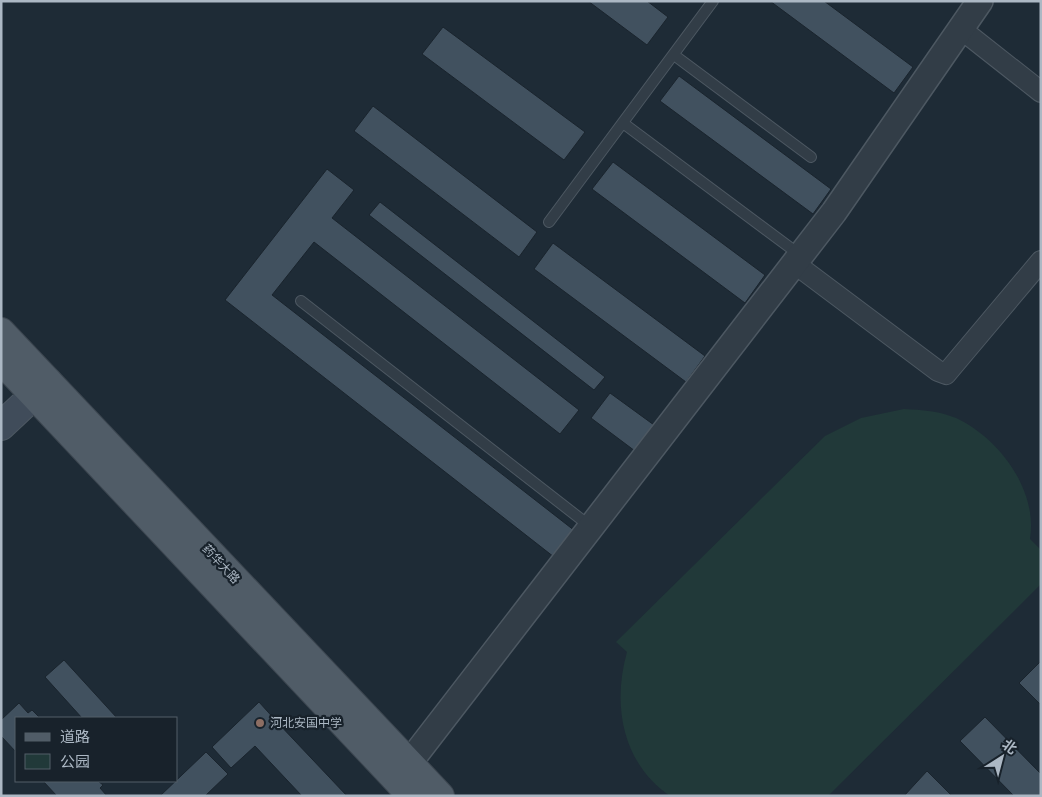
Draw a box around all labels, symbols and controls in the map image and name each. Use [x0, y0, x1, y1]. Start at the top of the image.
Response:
street label: 药华大路 [200, 542, 242, 586]
place label: 河北安国中学 [270, 716, 342, 730]
legend [15, 717, 178, 782]
marker: 河北安国中学 [254, 717, 266, 729]
text: 道路 [60, 728, 90, 746]
north arrow [977, 732, 1027, 782]
text: 北 [999, 736, 1020, 757]
text: 公园 [60, 753, 90, 771]

